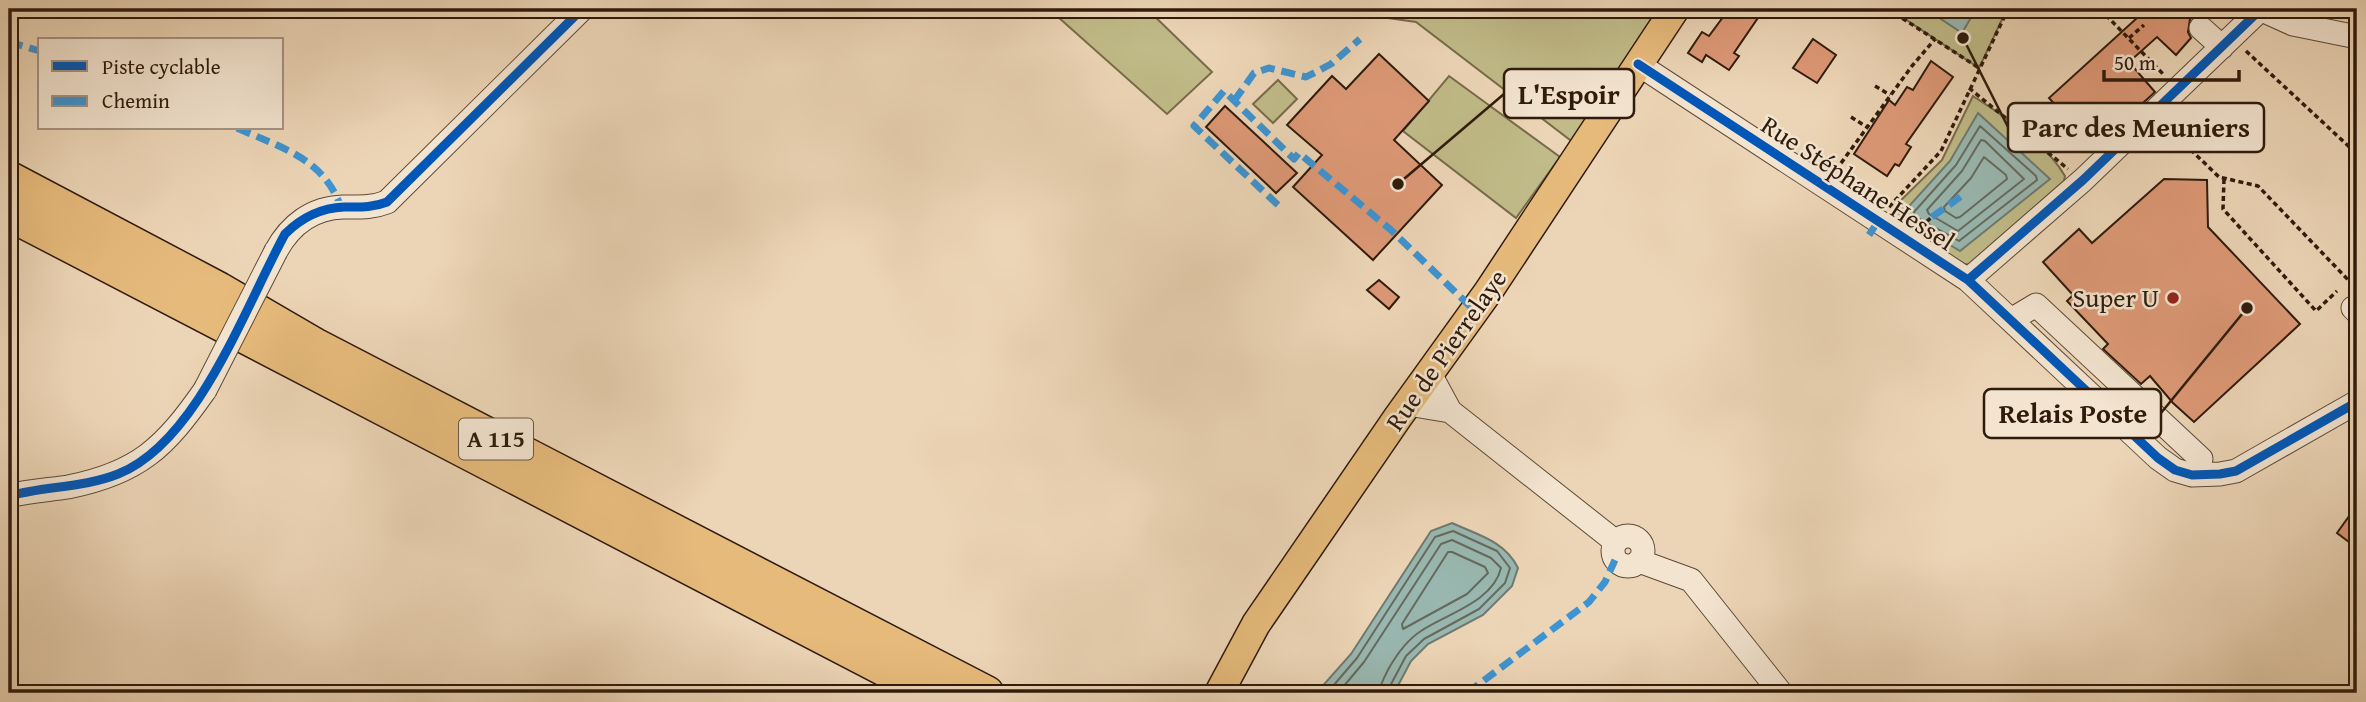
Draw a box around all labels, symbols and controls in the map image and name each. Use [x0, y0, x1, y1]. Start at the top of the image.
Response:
legend [38, 38, 284, 130]
scale bar [2104, 38, 2238, 82]
text: 50 m [2114, 47, 2156, 78]
text: Piste cyclable [102, 51, 221, 82]
callout: L'Espoir [1504, 69, 1634, 118]
text: L'Espoir [1518, 73, 1620, 114]
text: Chemin [102, 85, 170, 116]
callout: Parc des Meuniers [2008, 103, 2264, 152]
street label: Rue Stéphane Hessel [1754, 105, 1963, 260]
text: Parc des Meuniers [2022, 106, 2250, 147]
street label: Rue de Pierrelaye [1375, 261, 1516, 439]
place label: Super U [2072, 278, 2159, 317]
marker: Super U [2165, 290, 2181, 306]
callout: Relais Poste [1984, 389, 2161, 438]
text: Relais Poste [1999, 392, 2147, 433]
road number: A 115 [459, 418, 533, 460]

